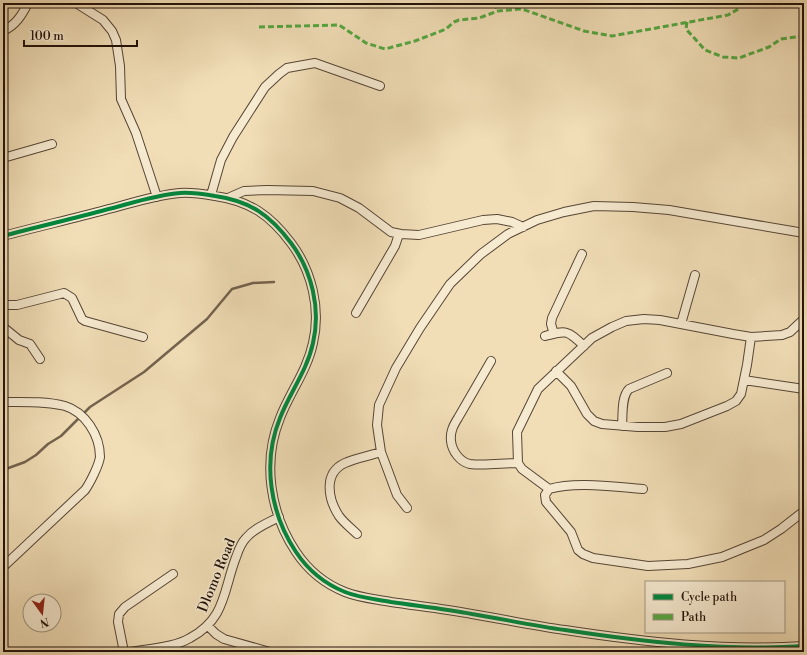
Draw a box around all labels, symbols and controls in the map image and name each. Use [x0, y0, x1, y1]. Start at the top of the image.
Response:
scale bar [24, 22, 137, 48]
text: 100 m [30, 29, 64, 44]
street label: Dlomo Road [194, 536, 240, 615]
legend [645, 581, 785, 633]
text: Cycle path [681, 590, 737, 605]
north arrow [22, 593, 62, 633]
text: Path [681, 610, 706, 625]
text: N [38, 614, 50, 630]

